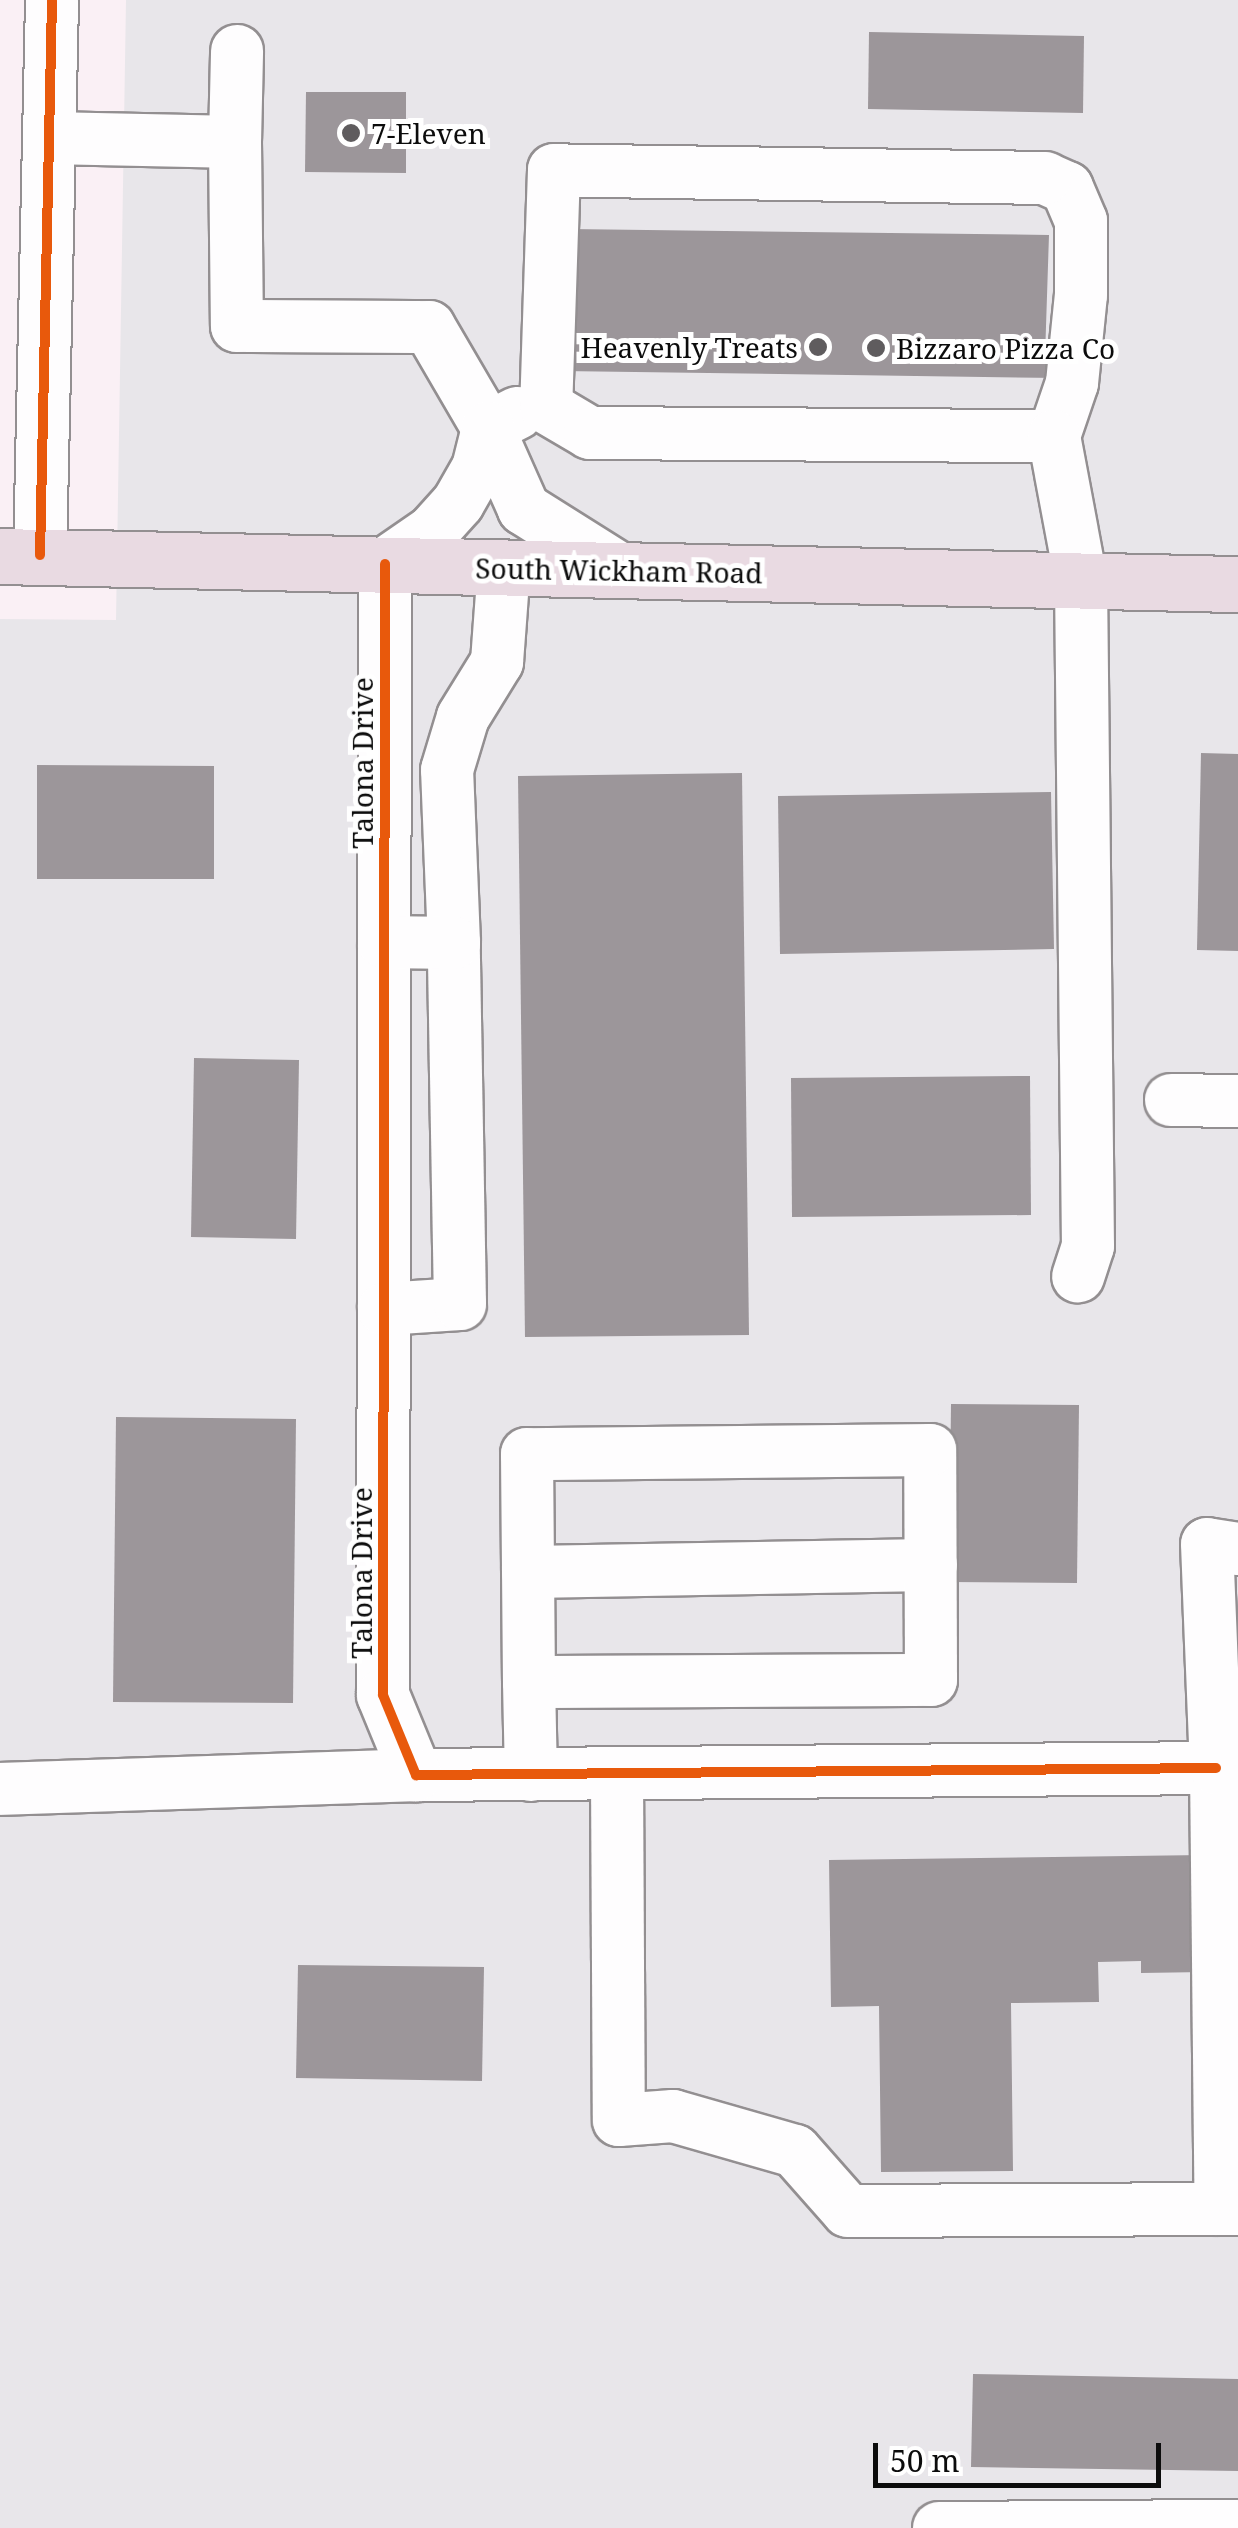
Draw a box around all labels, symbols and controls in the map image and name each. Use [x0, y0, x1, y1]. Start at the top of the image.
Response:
place label: 7-Eleven [371, 116, 486, 150]
marker: 7-Eleven [340, 122, 362, 144]
place label: Heavenly Treats [580, 330, 798, 364]
place label: Bizzaro Pizza Co [896, 331, 1115, 365]
marker: Heavenly Treats [807, 336, 829, 358]
marker: Bizzaro Pizza Co [865, 337, 887, 359]
street label: South Wickham Road [475, 551, 763, 589]
street label: Talona Drive [345, 677, 379, 849]
street label: Talona Drive [344, 1487, 378, 1659]
scale bar [878, 2423, 1166, 2485]
text: 50 m [890, 2440, 960, 2481]

